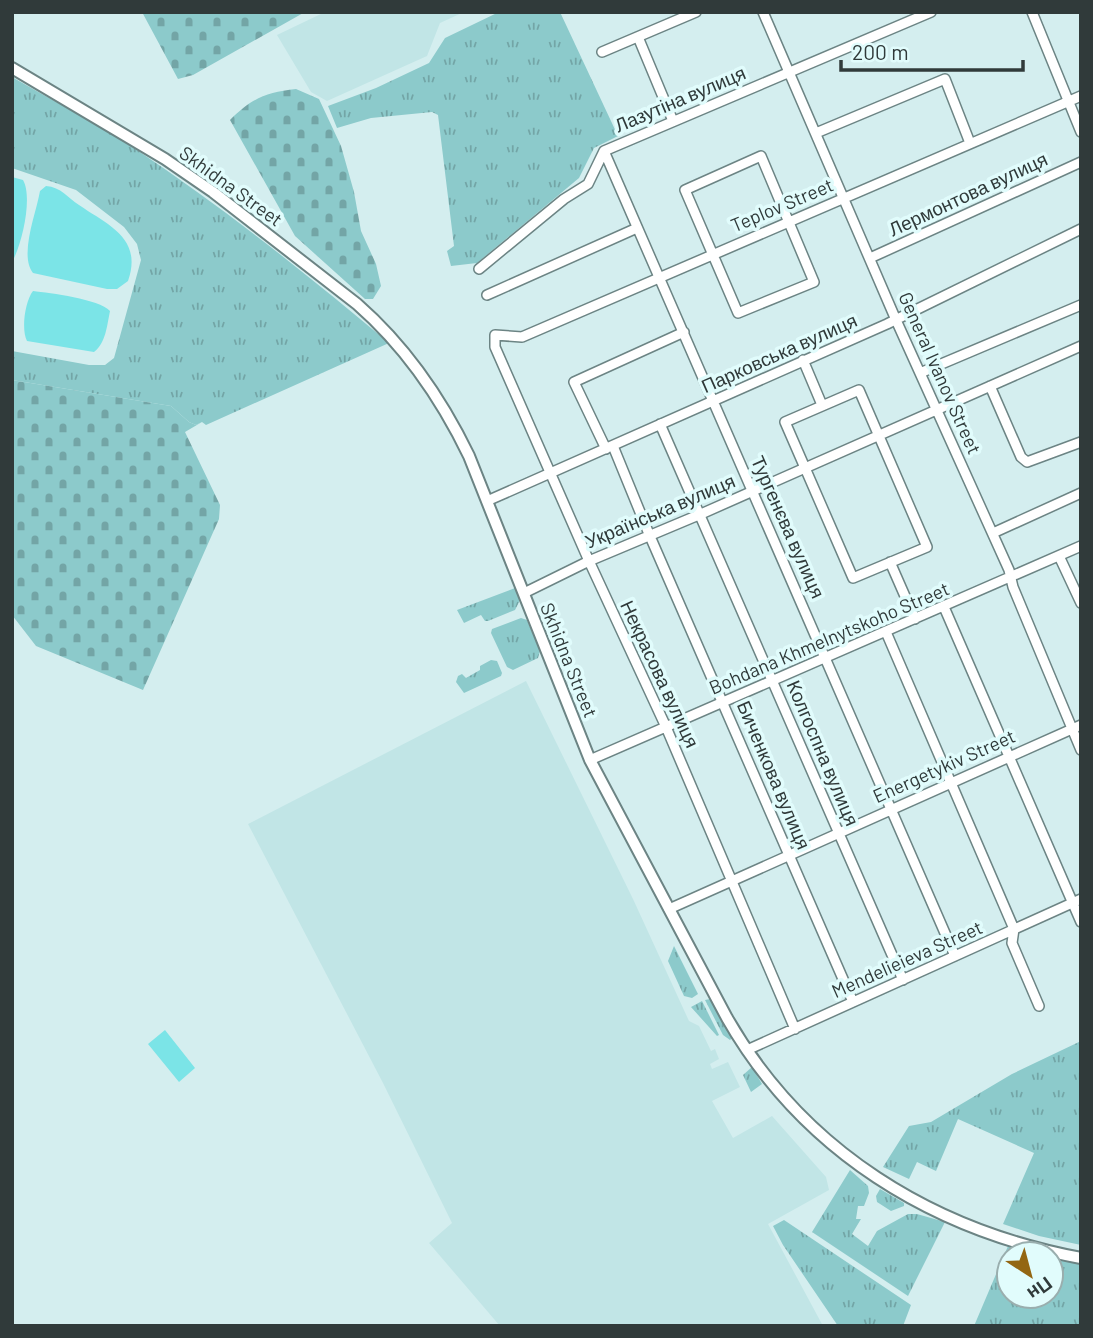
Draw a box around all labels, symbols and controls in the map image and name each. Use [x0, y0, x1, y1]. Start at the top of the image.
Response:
scale bar [841, 28, 1023, 72]
text: 200 m [852, 39, 909, 64]
street label: Лазутіна вулиця [611, 61, 749, 137]
street label: Skhidna Street [175, 141, 287, 231]
street label: Лермонтова вулиця [885, 147, 1051, 240]
street label: Teplov Street [727, 173, 837, 236]
street label: General Ivanov Street [894, 288, 987, 457]
street label: Парковська вулиця [697, 308, 860, 397]
street label: Тургенєва вулиця [747, 452, 830, 602]
street label: Українська вулиця [581, 469, 738, 552]
street label: Bohdana Khmelnytskoho Street [705, 576, 952, 699]
street label: Некрасова вулиця [616, 596, 705, 751]
street label: Skhidna Street [536, 599, 603, 721]
street label: Колгоспна вулиця [782, 677, 864, 829]
street label: Биченкова вулиця [733, 697, 816, 852]
street label: Energetykiv Street [869, 724, 1019, 807]
street label: Mendelieieva Street [828, 915, 986, 1002]
north arrow [995, 1240, 1065, 1310]
text: Пн [1023, 1272, 1057, 1306]

